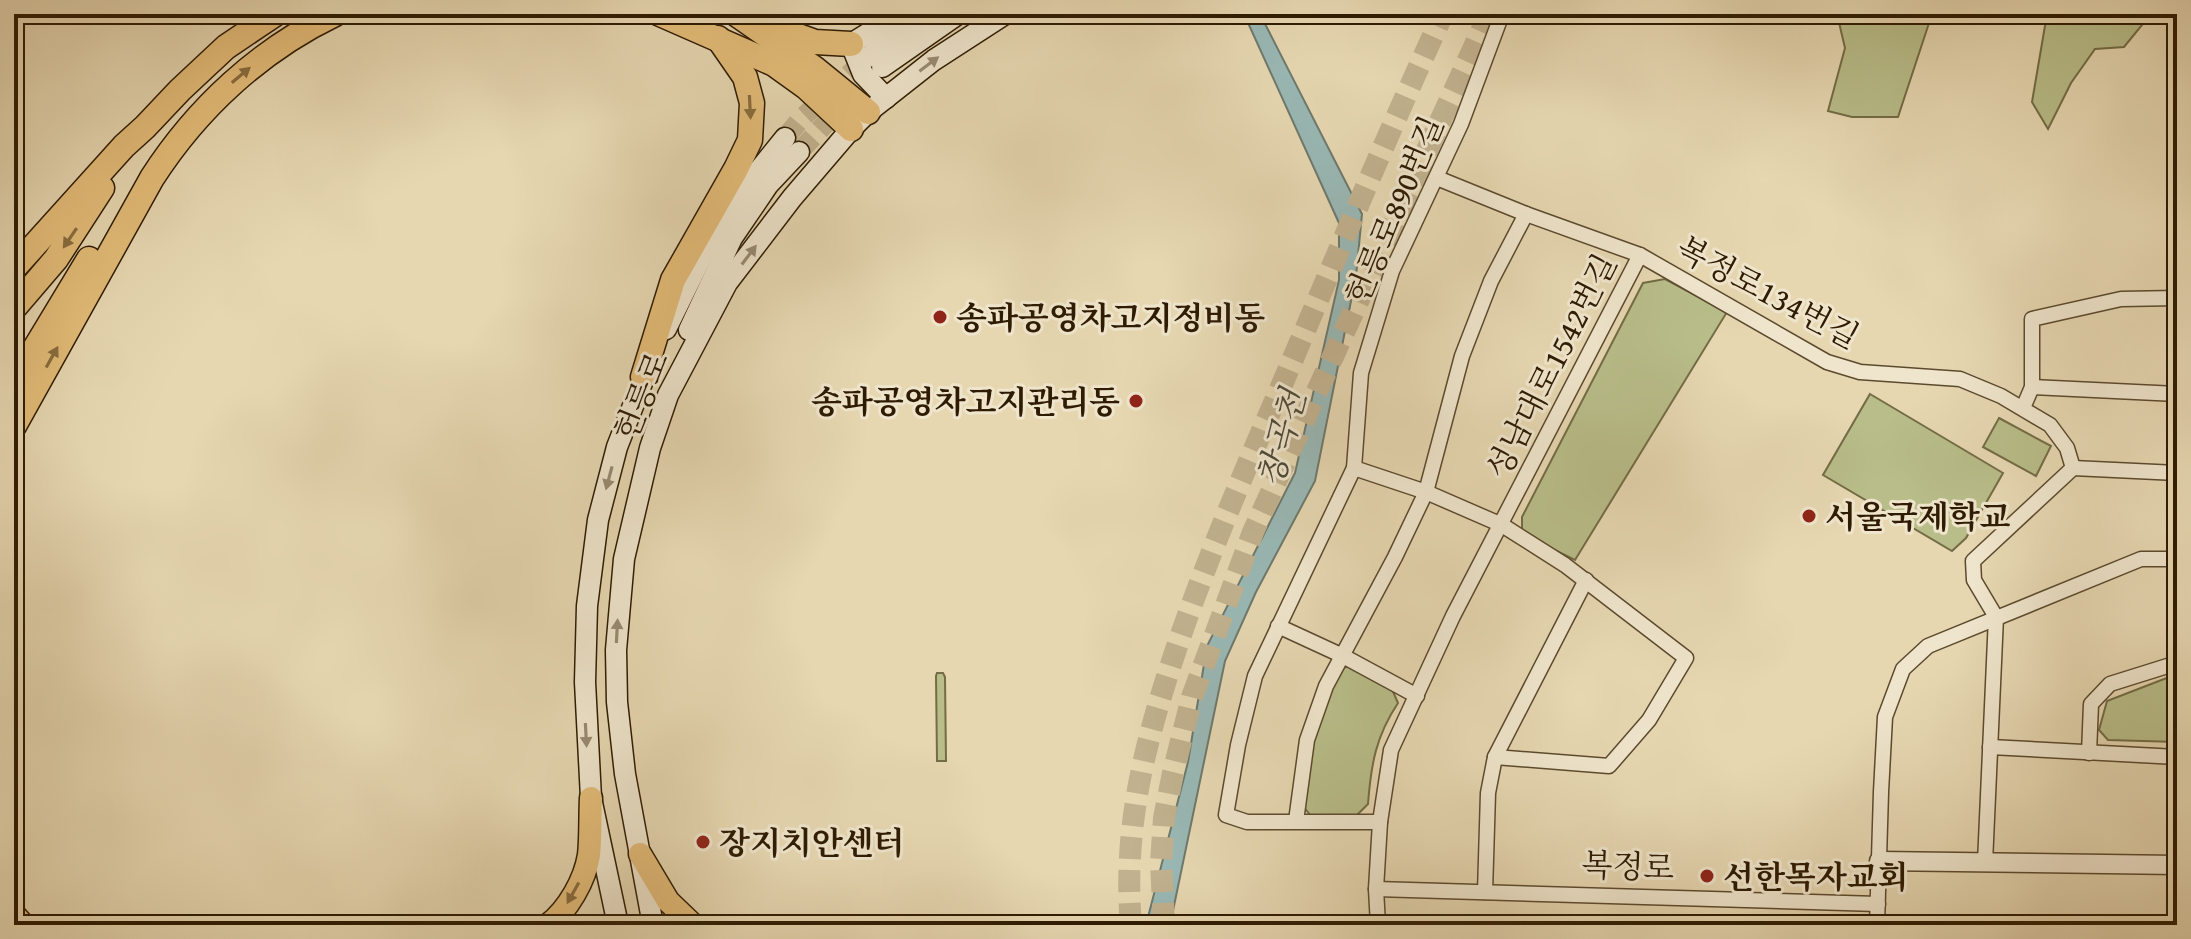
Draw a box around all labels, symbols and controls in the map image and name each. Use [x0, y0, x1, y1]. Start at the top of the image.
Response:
one-way arrow [918, 56, 940, 72]
one-way arrow [231, 67, 251, 84]
one-way arrow [744, 95, 757, 120]
street label: 헌릉로890번길 [1333, 108, 1455, 312]
street label: 복정로134번길 [1668, 224, 1868, 360]
one-way arrow [63, 227, 78, 249]
one-way arrow [740, 245, 756, 265]
street label: 성남대로1542번길 [1474, 245, 1628, 487]
place label: 송파공영차고지정비동 [956, 294, 1265, 341]
marker: 송파공영차고지정비동 [931, 308, 949, 326]
street label: 헌릉로 [602, 344, 680, 448]
one-way arrow [45, 346, 59, 369]
place label: 송파공영차고지관리동 [811, 378, 1120, 425]
water label: 창곡천 [1245, 382, 1318, 492]
marker: 송파공영차고지관리동 [1127, 392, 1145, 410]
one-way arrow [603, 465, 615, 490]
place label: 서울국제학교 [1825, 493, 2011, 540]
marker: 서울국제학교 [1800, 507, 1818, 525]
one-way arrow [611, 618, 624, 643]
one-way arrow [580, 723, 593, 748]
place label: 장지치안센터 [719, 819, 904, 866]
marker: 장지치안센터 [694, 833, 712, 851]
street label: 복정로 [1581, 841, 1675, 891]
place label: 선한목자교회 [1723, 853, 1908, 900]
marker: 선한목자교회 [1698, 867, 1716, 885]
one-way arrow [567, 881, 580, 904]

